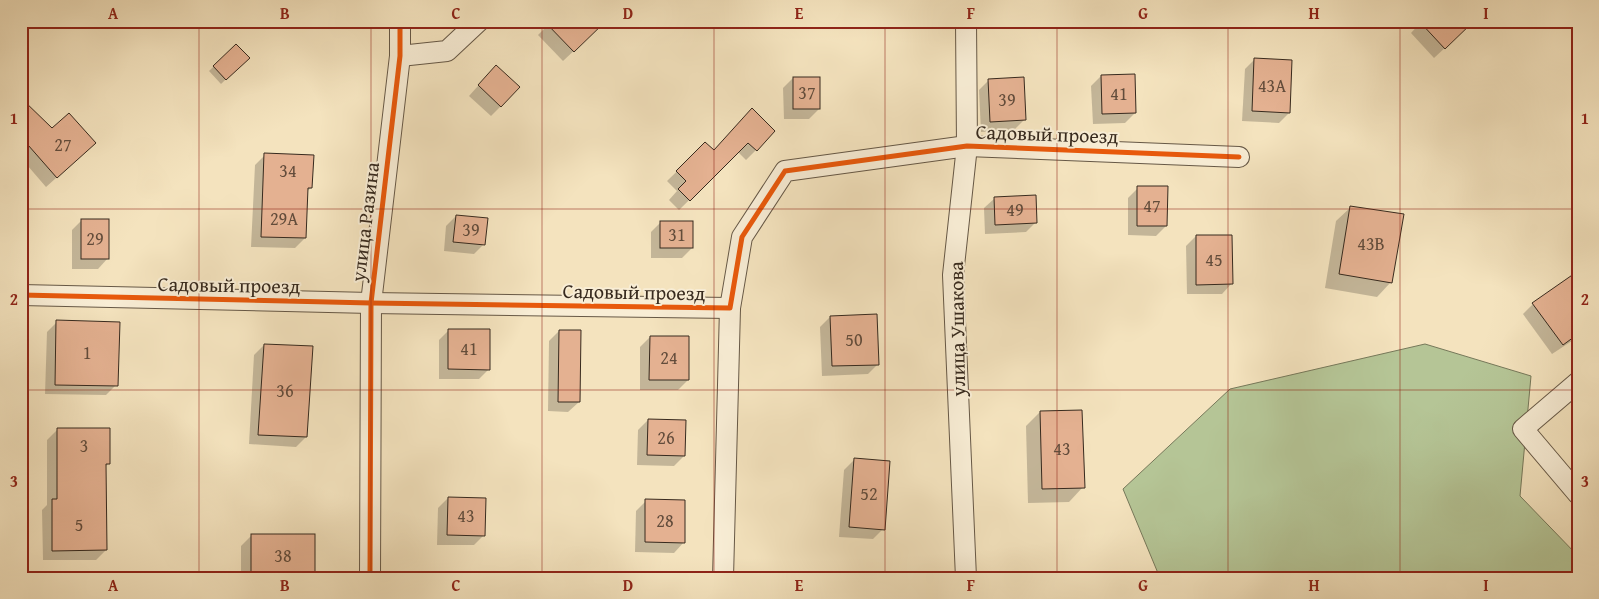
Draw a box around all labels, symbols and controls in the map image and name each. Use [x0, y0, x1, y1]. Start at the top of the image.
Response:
text: A [108, 1, 119, 25]
text: B [280, 1, 290, 25]
text: C [451, 1, 461, 25]
text: D [623, 1, 633, 25]
text: E [795, 1, 804, 25]
text: F [967, 1, 975, 25]
text: G [1138, 1, 1148, 25]
text: H [1308, 1, 1320, 25]
text: I [1483, 1, 1489, 25]
house number: 43А [1258, 72, 1286, 99]
house number: 37 [798, 79, 816, 106]
house number: 41 [1110, 80, 1128, 107]
house number: 39 [998, 86, 1016, 113]
text: 1 [10, 106, 18, 130]
text: 1 [1581, 106, 1589, 130]
street label: Садовый проезд [975, 117, 1119, 150]
house number: 27 [54, 131, 72, 158]
house number: 34 [279, 157, 297, 184]
street label: улица Разина [343, 160, 386, 284]
house number: 47 [1143, 192, 1161, 219]
house number: 49 [1006, 196, 1024, 223]
house number: 29А [270, 205, 298, 232]
house number: 39 [462, 216, 480, 243]
house number: 31 [668, 221, 686, 248]
house number: 29 [86, 225, 104, 252]
house number: 43В [1357, 230, 1385, 257]
house number: 45 [1205, 246, 1223, 273]
street label: улица Ушакова [941, 261, 972, 398]
street label: Садовый проезд [157, 269, 301, 300]
street label: Садовый проезд [562, 276, 706, 307]
text: 2 [10, 287, 18, 311]
text: 2 [1581, 287, 1589, 311]
house number: 50 [845, 326, 863, 353]
house number: 41 [460, 335, 478, 362]
house number: 1 [83, 339, 91, 366]
house number: 24 [660, 344, 678, 371]
house number: 36 [276, 377, 294, 404]
house number: 26 [657, 424, 675, 451]
house number: 3 [80, 432, 88, 459]
house number: 43 [1053, 435, 1071, 462]
text: 3 [10, 469, 18, 493]
text: 3 [1581, 469, 1589, 493]
house number: 52 [860, 480, 878, 507]
house number: 43 [457, 502, 475, 529]
house number: 28 [656, 507, 674, 534]
house number: 5 [75, 511, 83, 538]
house number: 38 [274, 542, 292, 569]
text: A [108, 573, 119, 597]
text: B [280, 573, 290, 597]
text: C [451, 573, 461, 597]
text: D [623, 573, 633, 597]
text: E [795, 573, 804, 597]
text: F [967, 573, 975, 597]
text: G [1138, 573, 1148, 597]
text: H [1308, 573, 1320, 597]
text: I [1483, 573, 1489, 597]

